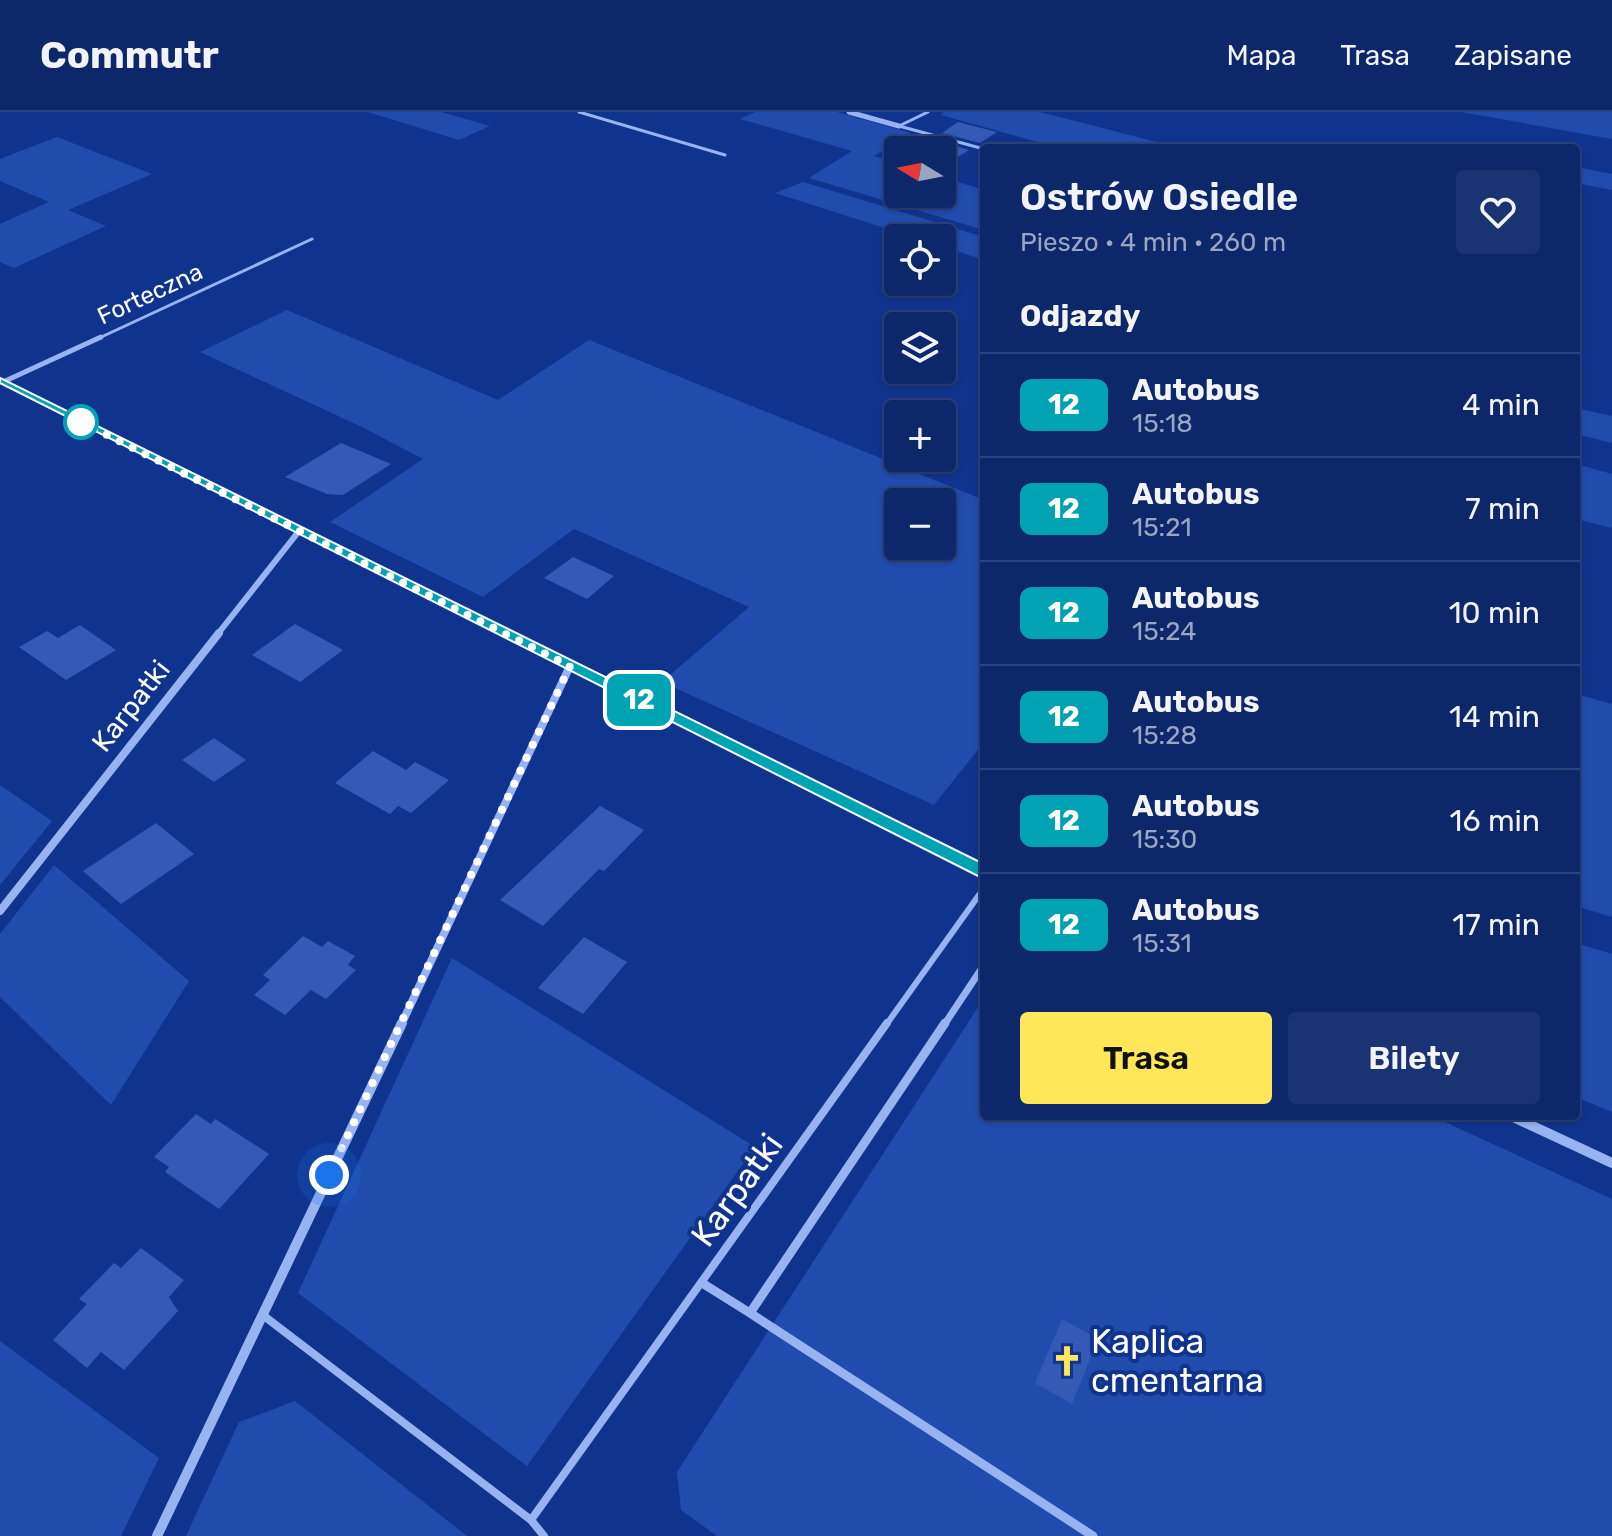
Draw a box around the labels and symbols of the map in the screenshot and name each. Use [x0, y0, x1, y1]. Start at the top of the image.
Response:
north arrow [884, 136, 956, 208]
street label: Forteczna [93, 257, 207, 331]
unlabelled marker [64, 405, 98, 439]
street label: Karpatki [85, 654, 177, 758]
line badge: 12 [603, 674, 675, 726]
street label: Karpatki [682, 1125, 792, 1255]
your location [309, 1155, 349, 1195]
place label: Kaplica cmentarna [1091, 1321, 1264, 1401]
church icon: Kaplica cmentarna [1050, 1344, 1084, 1378]

